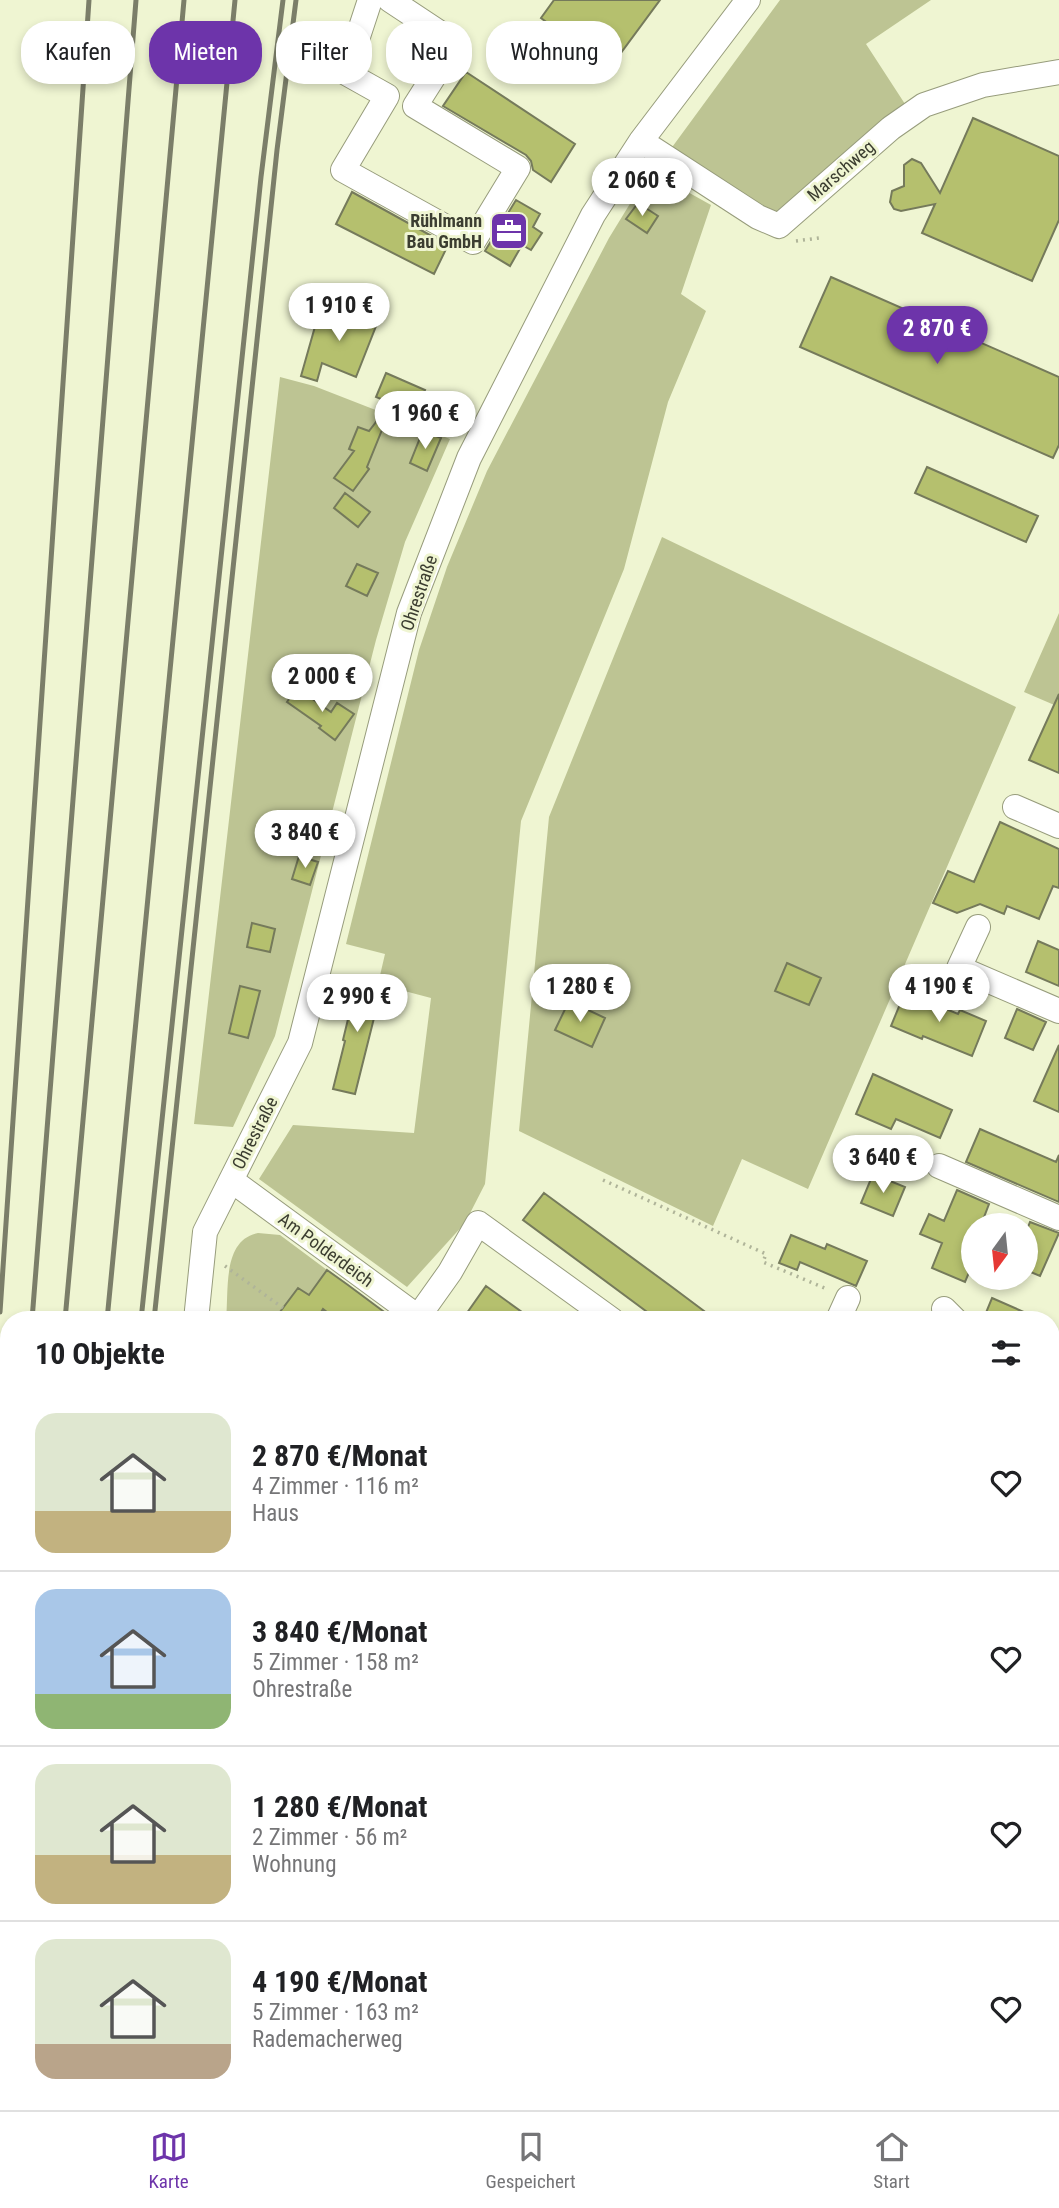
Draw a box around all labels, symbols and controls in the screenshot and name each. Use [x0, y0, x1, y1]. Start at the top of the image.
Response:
chip: Kaufen [21, 21, 135, 84]
chip: Mieten [149, 21, 262, 84]
chip: Filter [276, 21, 372, 84]
chip: Neu [386, 21, 472, 84]
chip: Wohnung [486, 21, 622, 84]
street label: Marschweg [803, 136, 878, 205]
pin: 2 060 € [577, 158, 707, 218]
text: 2 060 € [608, 167, 676, 194]
place label: Rühlmann Bau GmbH [407, 210, 482, 252]
office icon: Rühlmann Bau GmbH [488, 210, 530, 252]
pin: 1 910 € [274, 284, 404, 343]
text: 1 910 € [305, 292, 373, 319]
pin: 2 870 € [872, 306, 1002, 366]
text: 2 870 € [903, 315, 971, 342]
pin: 1 960 € [360, 392, 490, 451]
text: 1 960 € [391, 400, 459, 427]
street label: Ohrestraße [396, 552, 441, 633]
pin: 2 000 € [257, 654, 387, 714]
text: 2 000 € [288, 663, 356, 690]
pin: 3 840 € [240, 810, 370, 870]
text: 3 840 € [271, 819, 339, 846]
pin: 1 280 € [515, 964, 645, 1024]
pin: 4 190 € [874, 964, 1004, 1024]
text: 1 280 € [546, 973, 614, 1000]
text: 4 190 € [905, 973, 973, 1000]
pin: 2 990 € [292, 974, 422, 1034]
text: 2 990 € [323, 983, 391, 1010]
street label: Ohrestraße [227, 1093, 282, 1172]
pin: 3 640 € [818, 1136, 948, 1195]
text: 3 640 € [849, 1144, 917, 1171]
street label: Am Polderdeich [275, 1208, 378, 1291]
north arrow [961, 1213, 1038, 1290]
map controls [961, 1213, 1038, 1290]
icon: filters [987, 1334, 1025, 1372]
text: 10 Objekte [35, 1336, 165, 1371]
text: 2 870 €/Monat [252, 1438, 427, 1473]
icon: home [91, 1441, 175, 1525]
icon: heart [987, 1464, 1025, 1502]
text: 4 Zimmer · 116 m² [252, 1473, 419, 1500]
text: Haus [252, 1500, 299, 1527]
text: 3 840 €/Monat [252, 1614, 427, 1649]
icon: home [91, 1617, 175, 1701]
icon: heart [987, 1640, 1025, 1678]
text: 5 Zimmer · 158 m² [252, 1649, 419, 1676]
text: Ohrestraße [252, 1676, 352, 1703]
text: 1 280 €/Monat [252, 1789, 427, 1824]
icon: home [91, 1792, 175, 1876]
icon: heart [987, 1815, 1025, 1853]
text: 2 Zimmer · 56 m² [252, 1824, 407, 1851]
text: Wohnung [252, 1851, 337, 1878]
text: 4 190 €/Monat [252, 1964, 427, 1999]
icon: home [91, 1967, 175, 2051]
icon: heart [987, 1990, 1025, 2028]
text: 5 Zimmer · 163 m² [252, 1999, 419, 2026]
text: Rademacherweg [252, 2026, 403, 2053]
tab: Karte [148, 2128, 189, 2193]
tab: Gespeichert [486, 2128, 576, 2193]
tab: Start [873, 2128, 911, 2193]

